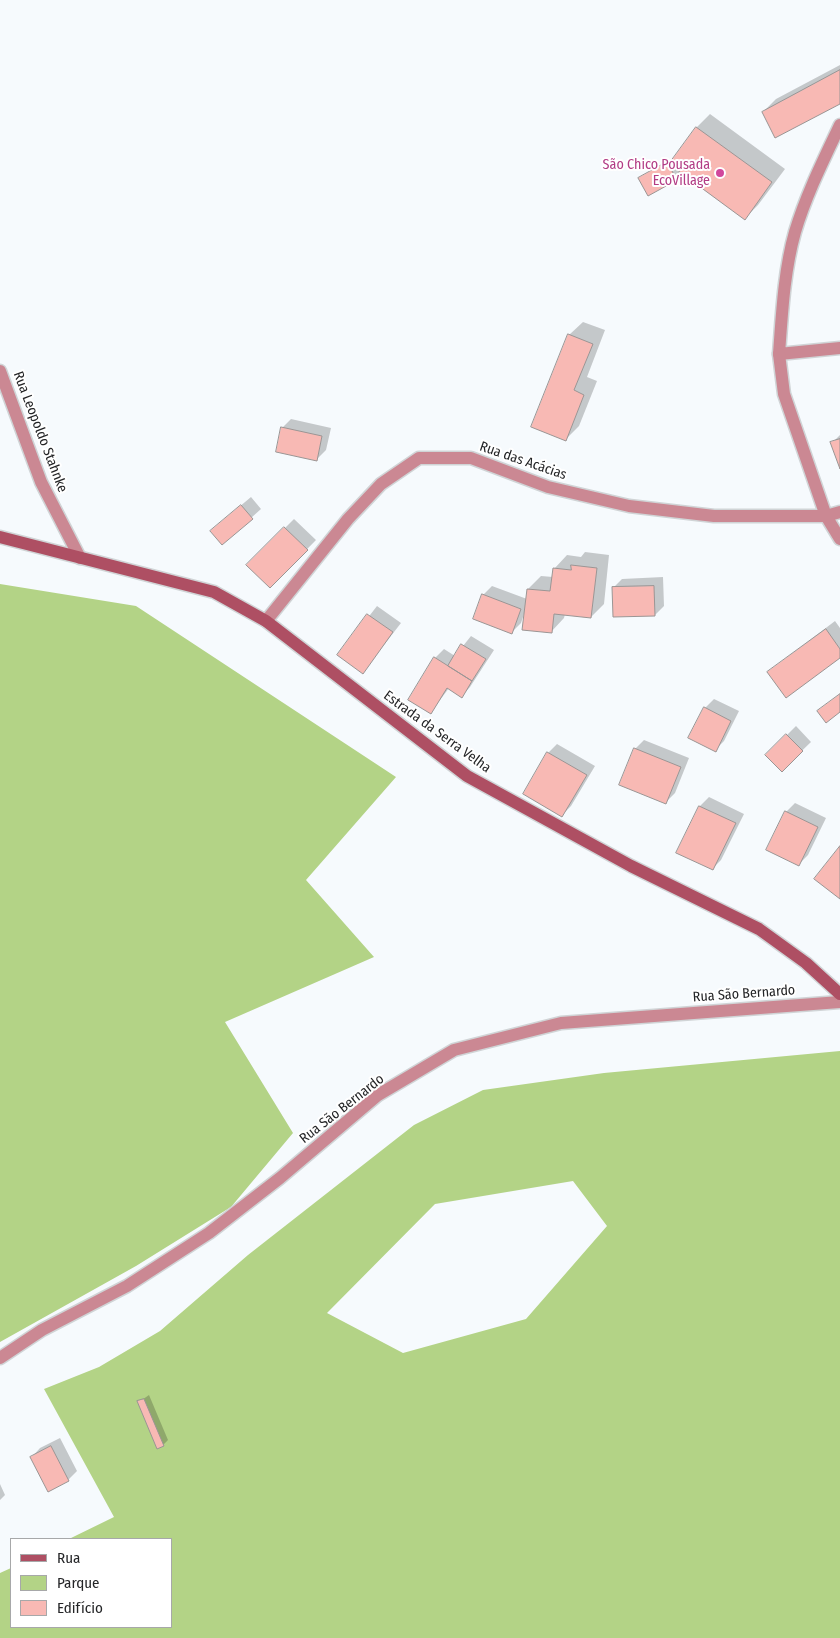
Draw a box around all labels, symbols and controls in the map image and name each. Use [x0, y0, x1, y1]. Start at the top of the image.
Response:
place label: São Chico Pousada EcoVillage [603, 157, 710, 190]
marker: São Chico Pousada EcoVillage [714, 167, 726, 179]
street label: Rua Leopoldo Stahnke [9, 369, 71, 495]
street label: Rua das Acácias [477, 438, 569, 484]
street label: Estrada da Serra Velha [380, 687, 494, 777]
street label: Rua São Bernardo [692, 982, 796, 1006]
street label: Rua São Bernardo [296, 1071, 388, 1147]
legend [10, 1538, 172, 1628]
text: Rua [57, 1549, 80, 1567]
text: Parque [57, 1574, 100, 1592]
text: Edifício [57, 1599, 103, 1617]

